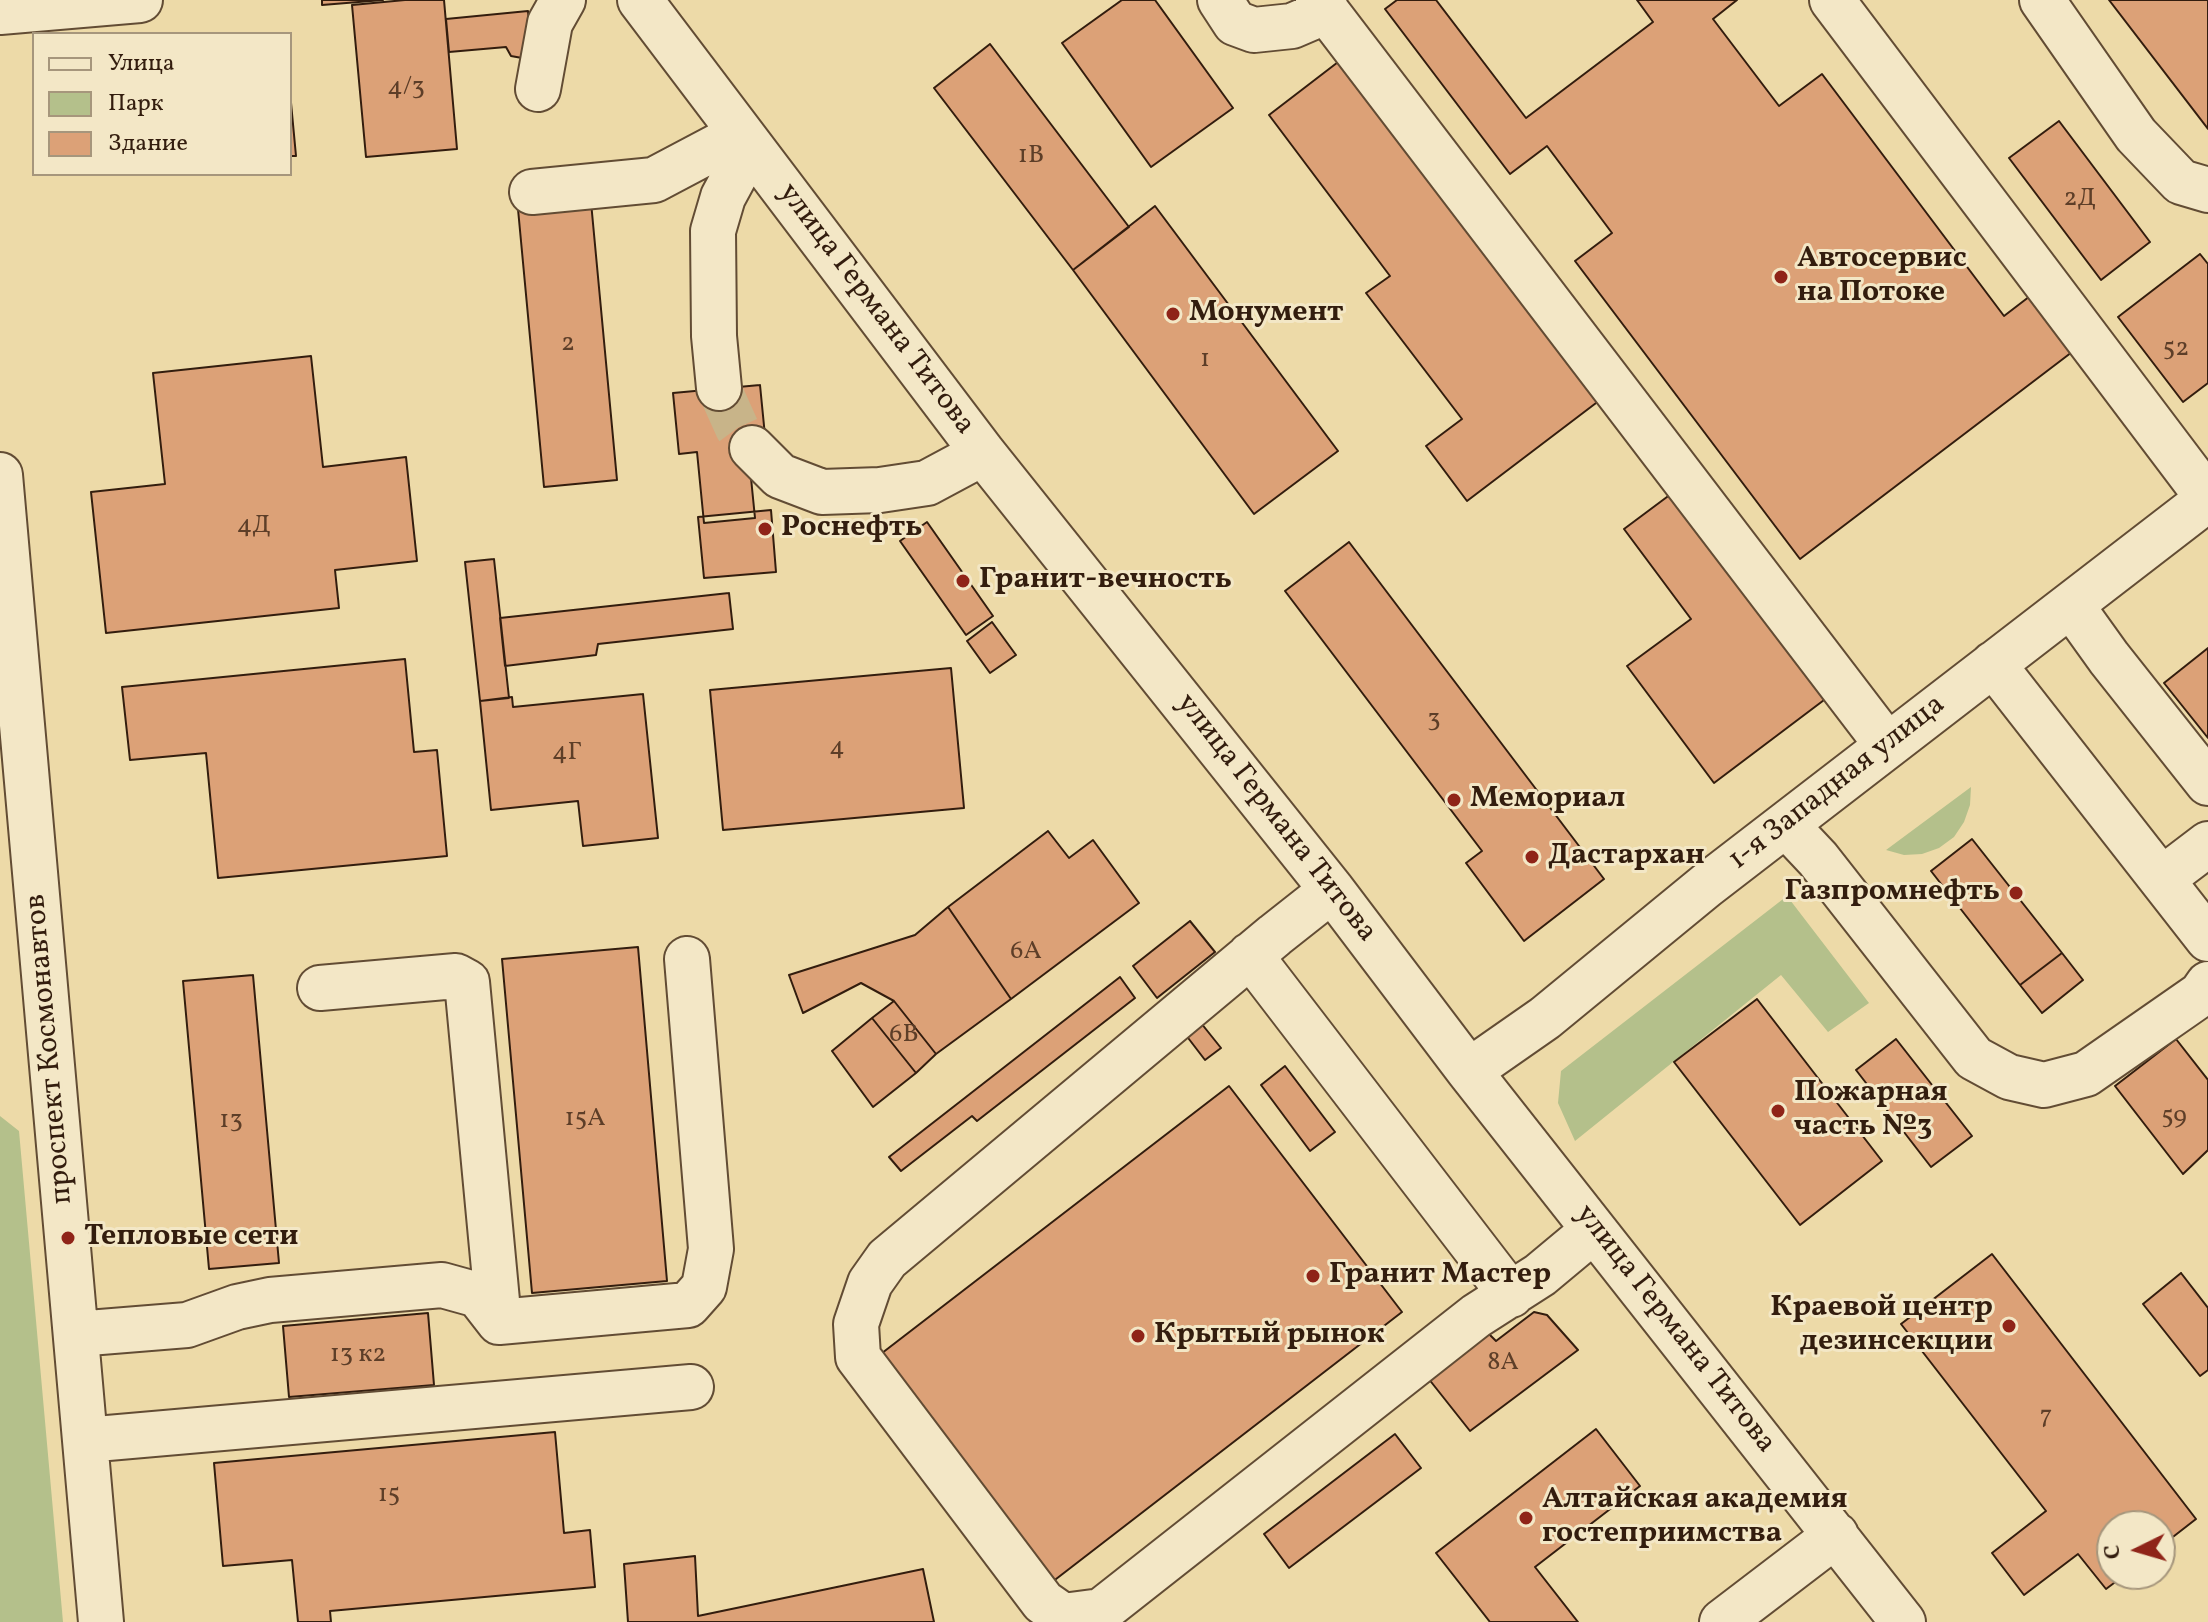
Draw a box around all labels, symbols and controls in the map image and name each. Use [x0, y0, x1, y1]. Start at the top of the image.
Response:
legend [32, 32, 292, 176]
text: Улица [108, 47, 175, 81]
house number: 4/3 [387, 73, 425, 105]
text: Парк [108, 87, 164, 121]
text: Здание [108, 127, 188, 161]
house number: 1В [1018, 141, 1044, 173]
street label: улица Германа Титова [769, 177, 981, 443]
house number: 2Д [2064, 184, 2096, 216]
place label: Автосервис на Потоке [1797, 242, 1967, 312]
marker: Автосервис на Потоке [1772, 268, 1790, 286]
place label: Монумент [1189, 296, 1344, 332]
marker: Монумент [1164, 305, 1182, 323]
house number: 2 [561, 329, 575, 361]
house number: 52 [2163, 334, 2189, 366]
house number: 1 [1200, 345, 1210, 377]
house number: 4Д [237, 511, 271, 543]
place label: Роснефть [781, 511, 922, 547]
marker: Роснефть [756, 520, 774, 538]
place label: Гранит-вечность [979, 563, 1232, 599]
marker: Гранит-вечность [954, 572, 972, 590]
street label: улица Германа Титова [1167, 688, 1383, 950]
street label: 1-я Западная улица [1723, 688, 1953, 880]
house number: 3 [1427, 705, 1441, 737]
house number: 4 [829, 733, 845, 765]
house number: 4Г [552, 738, 582, 770]
place label: Мемориал [1470, 782, 1625, 818]
marker: Мемориал [1445, 791, 1463, 809]
place label: Дастархан [1548, 839, 1705, 875]
marker: Дастархан [1523, 848, 1541, 866]
place label: Газпромнефть [1784, 875, 2000, 911]
marker: Газпромнефть [2007, 884, 2025, 902]
street label: проспект Космонавтов [20, 892, 82, 1206]
house number: 6А [1010, 937, 1042, 969]
house number: 6В [889, 1020, 919, 1052]
place label: Пожарная часть №3 [1794, 1076, 1948, 1146]
marker: Пожарная часть №3 [1769, 1102, 1787, 1120]
house number: 59 [2161, 1102, 2187, 1134]
house number: 15А [565, 1104, 605, 1136]
house number: 13 [219, 1106, 243, 1138]
street label: улица Германа Титова [1566, 1199, 1782, 1461]
place label: Тепловые сети [84, 1220, 298, 1256]
marker: Тепловые сети [59, 1229, 77, 1247]
place label: Гранит Мастер [1329, 1258, 1551, 1294]
marker: Гранит Мастер [1304, 1267, 1322, 1285]
place label: Краевой центр дезинсекции [1770, 1291, 1993, 1362]
marker: Краевой центр дезинсекции [2000, 1317, 2018, 1335]
place label: Крытый рынок [1154, 1318, 1385, 1354]
marker: Крытый рынок [1129, 1327, 1147, 1345]
house number: 13 к2 [330, 1340, 386, 1372]
house number: 8А [1487, 1348, 1519, 1380]
house number: 7 [2040, 1402, 2052, 1434]
house number: 15 [378, 1480, 400, 1512]
place label: Алтайская академия гостеприимства [1542, 1483, 1848, 1554]
marker: Алтайская академия гостеприимства [1517, 1509, 1535, 1527]
north arrow [2096, 1510, 2176, 1590]
text: С [2098, 1544, 2130, 1560]

